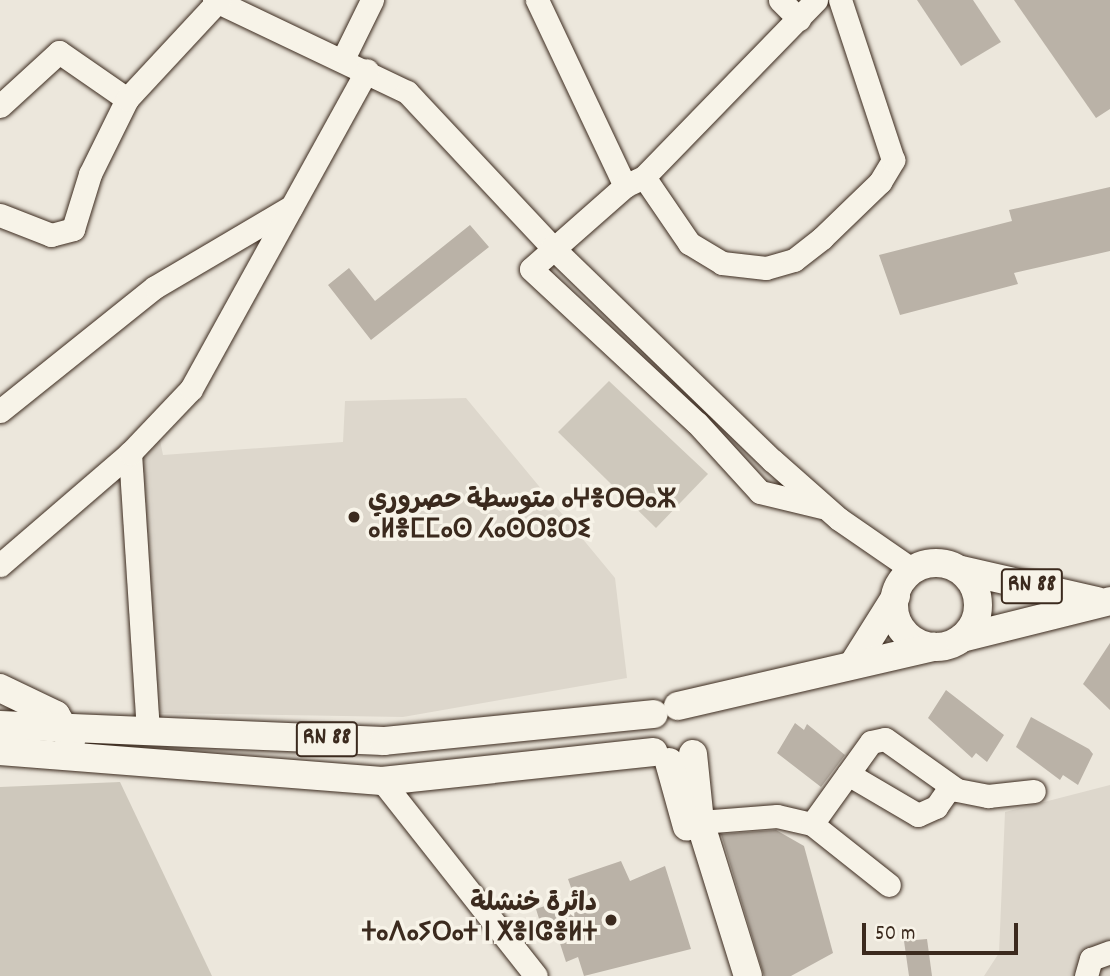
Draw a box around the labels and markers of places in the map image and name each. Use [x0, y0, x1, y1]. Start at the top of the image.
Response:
place label: متوسطة حصروري ⴰⵖⴻⵔⴱⴰⵣ ⴰⵍⴻⵎⵎⴰⵙ ⵃⴰⵙⵔⵓⵔⵉ [368, 486, 676, 548]
marker: متوسطة حصروري ⴰⵖⴻⵔⴱⴰⵣ ⴰⵍⴻⵎⵎⴰⵙ ⵃⴰⵙⵔⵓⵔⵉ [346, 509, 362, 525]
place label: دائرة خنشلة ⵜⴰⴷⴰⵢⵔⴰⵜ ⵏ ⵅⴻⵏⵛⴻⵍⵜ [362, 889, 597, 950]
marker: دائرة خنشلة ⵜⴰⴷⴰⵢⵔⴰⵜ ⵏ ⵅⴻⵏⵛⴻⵍⵜ [603, 912, 619, 928]

